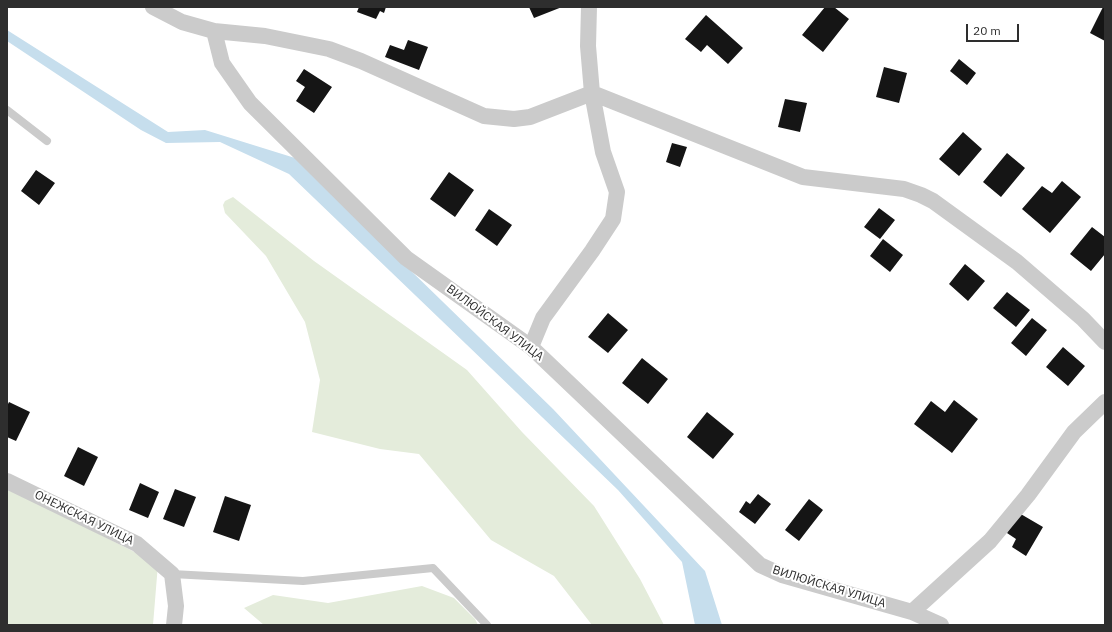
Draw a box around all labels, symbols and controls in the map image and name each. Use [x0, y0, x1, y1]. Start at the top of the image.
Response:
scale bar [968, 16, 1021, 42]
text: 20 m [973, 23, 1001, 38]
street label: ВИЛЮЙСКАЯ УЛИЦА [444, 282, 546, 364]
street label: ОНЕЖСКАЯ УЛИЦА [32, 488, 136, 548]
street label: ВИЛЮЙСКАЯ УЛИЦА [771, 563, 887, 611]

